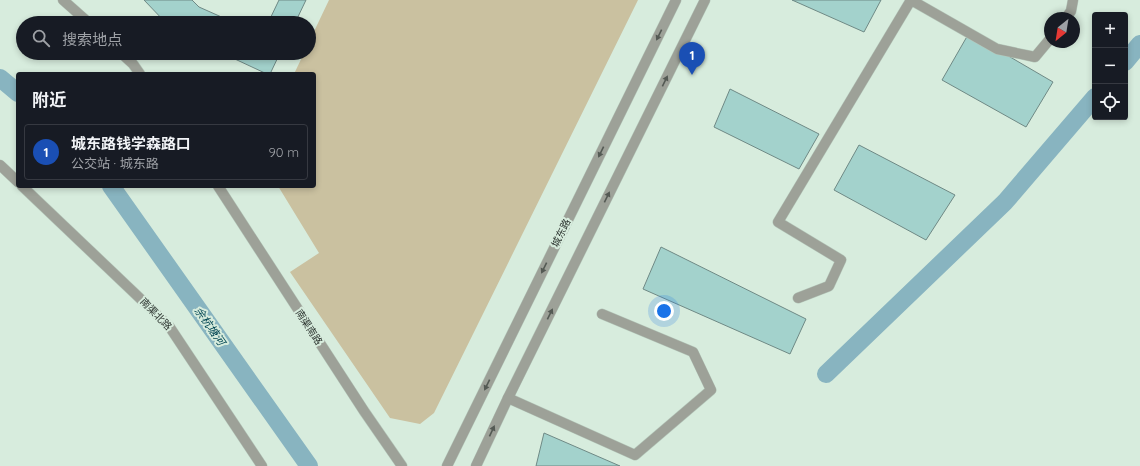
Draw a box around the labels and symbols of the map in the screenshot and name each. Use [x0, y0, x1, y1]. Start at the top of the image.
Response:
north arrow [1044, 12, 1080, 48]
one-way arrow [656, 29, 662, 41]
pin: 1 [679, 42, 705, 75]
one-way arrow [662, 75, 668, 87]
one-way arrow [598, 146, 605, 157]
one-way arrow [604, 192, 610, 203]
street label: 城东路 [549, 217, 573, 249]
one-way arrow [541, 262, 547, 274]
street label: 南渠北路 [137, 295, 175, 333]
your location [654, 301, 674, 321]
water label: 余杭塘河 [192, 304, 229, 350]
street label: 南渠南路 [293, 307, 325, 347]
one-way arrow [546, 308, 553, 320]
one-way arrow [483, 379, 490, 391]
one-way arrow [489, 425, 495, 436]

